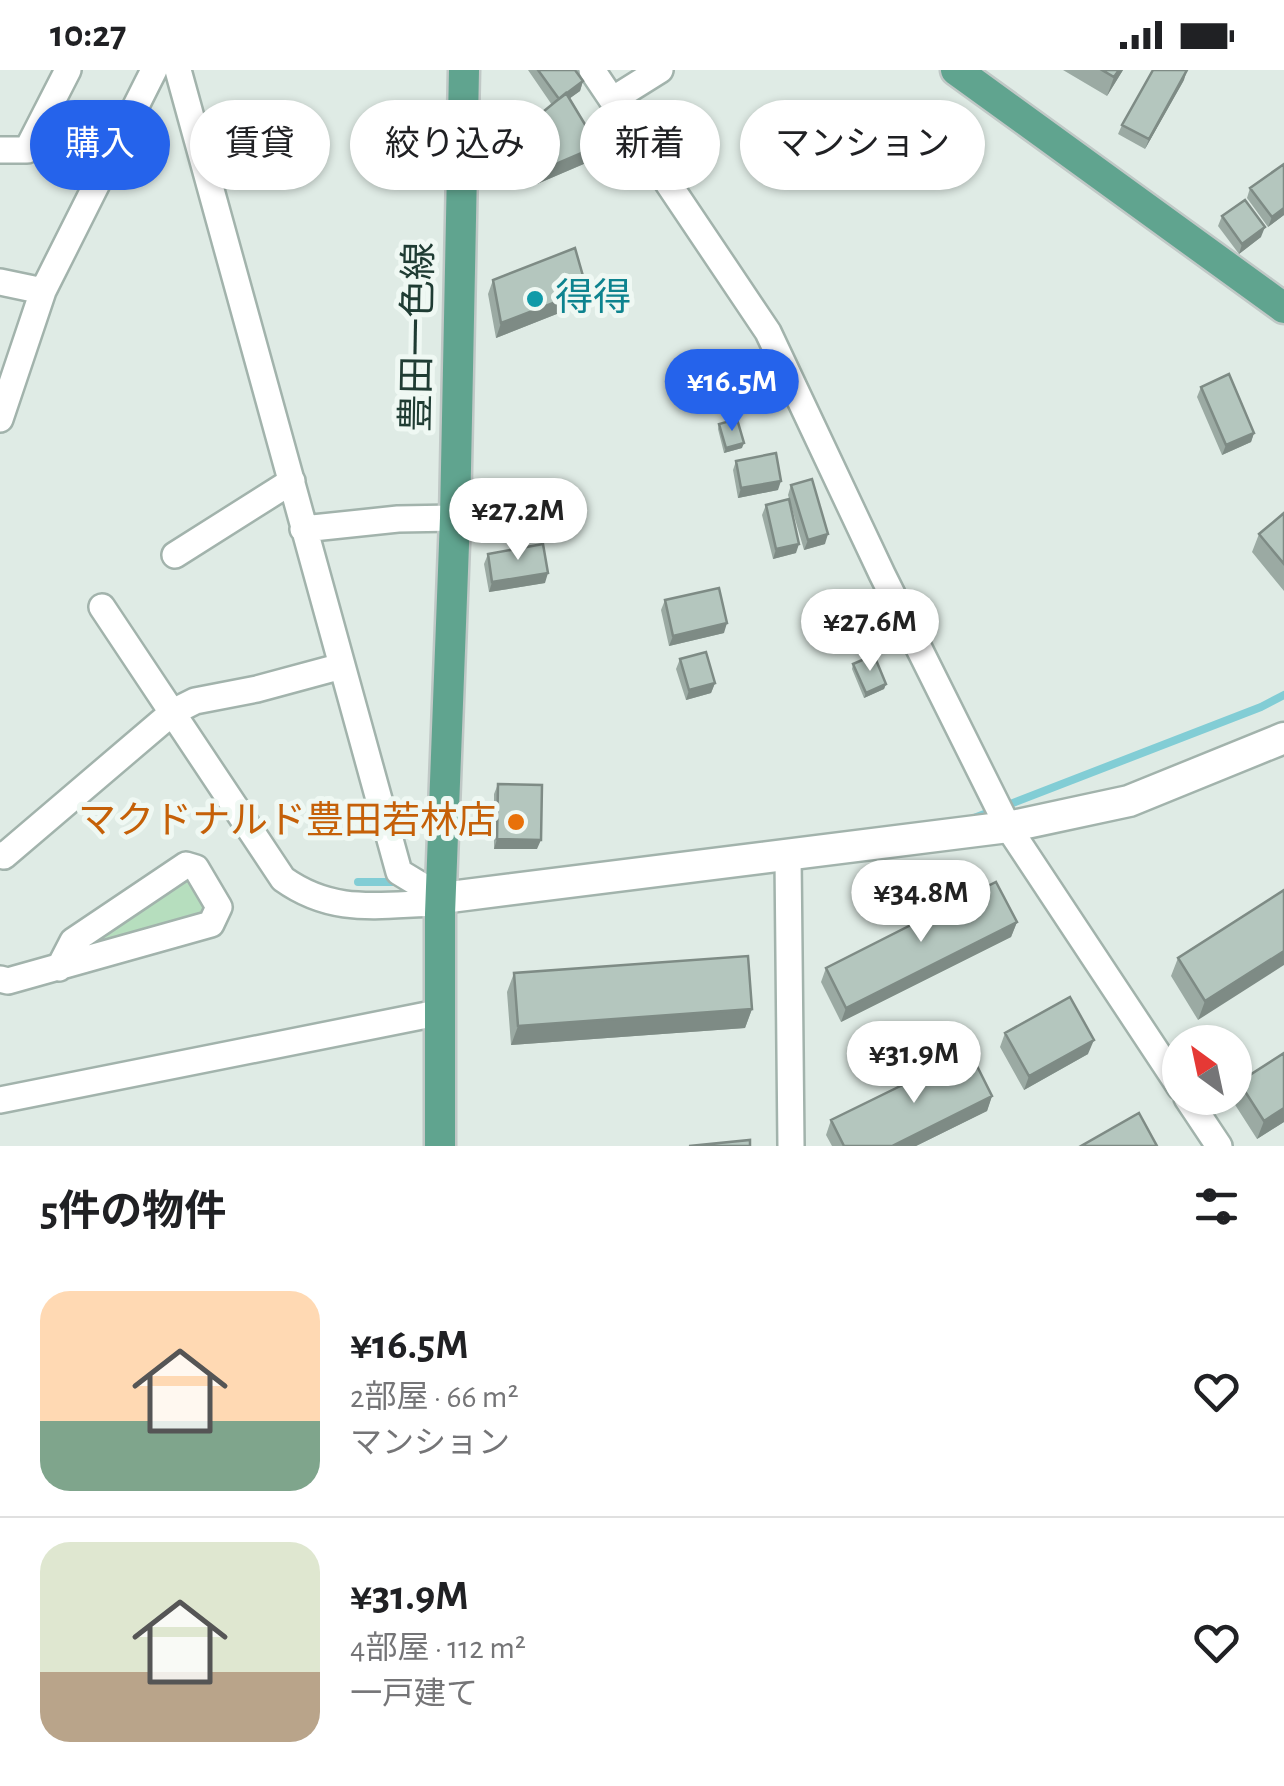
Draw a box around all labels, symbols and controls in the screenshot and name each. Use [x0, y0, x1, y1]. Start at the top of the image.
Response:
text: 10:27 [50, 16, 127, 54]
chip: 購入 [30, 100, 170, 190]
chip: 賃貸 [190, 100, 330, 190]
chip: 絞り込み [350, 100, 560, 190]
chip: 新着 [580, 100, 720, 190]
chip: マンション [740, 100, 985, 190]
street label: 豊田一色線 [395, 242, 440, 432]
place label: 得得 [555, 277, 631, 318]
marker: 得得 [524, 288, 546, 310]
pin: ¥16.5M [651, 349, 813, 434]
text: ¥16.5M [687, 365, 777, 397]
pin: ¥27.2M [437, 478, 599, 563]
text: ¥27.2M [471, 494, 565, 526]
pin: ¥27.6M [789, 589, 951, 674]
text: ¥27.6M [823, 605, 917, 637]
place label: マクドナルド豊田若林店 [78, 801, 496, 841]
marker: マクドナルド豊田若林店 [505, 811, 527, 833]
pin: ¥34.8M [840, 860, 1002, 945]
text: ¥34.8M [873, 876, 969, 908]
pin: ¥31.9M [833, 1021, 995, 1106]
north arrow [1162, 1025, 1252, 1115]
map controls [1162, 1025, 1252, 1115]
text: ¥31.9M [869, 1037, 959, 1069]
icon: filters [1189, 1179, 1244, 1234]
text: 5件の物件 [40, 1191, 226, 1233]
text: ¥16.5M [350, 1324, 469, 1366]
icon: home [120, 1331, 240, 1451]
icon: heart [1189, 1364, 1244, 1419]
text: 2部屋 · 66 m² [350, 1381, 519, 1413]
text: マンション [350, 1427, 510, 1459]
text: ¥31.9M [350, 1575, 469, 1617]
icon: home [120, 1582, 240, 1702]
icon: heart [1189, 1615, 1244, 1670]
text: 4部屋 · 112 m² [350, 1632, 526, 1664]
text: 一戸建て [350, 1678, 478, 1710]

